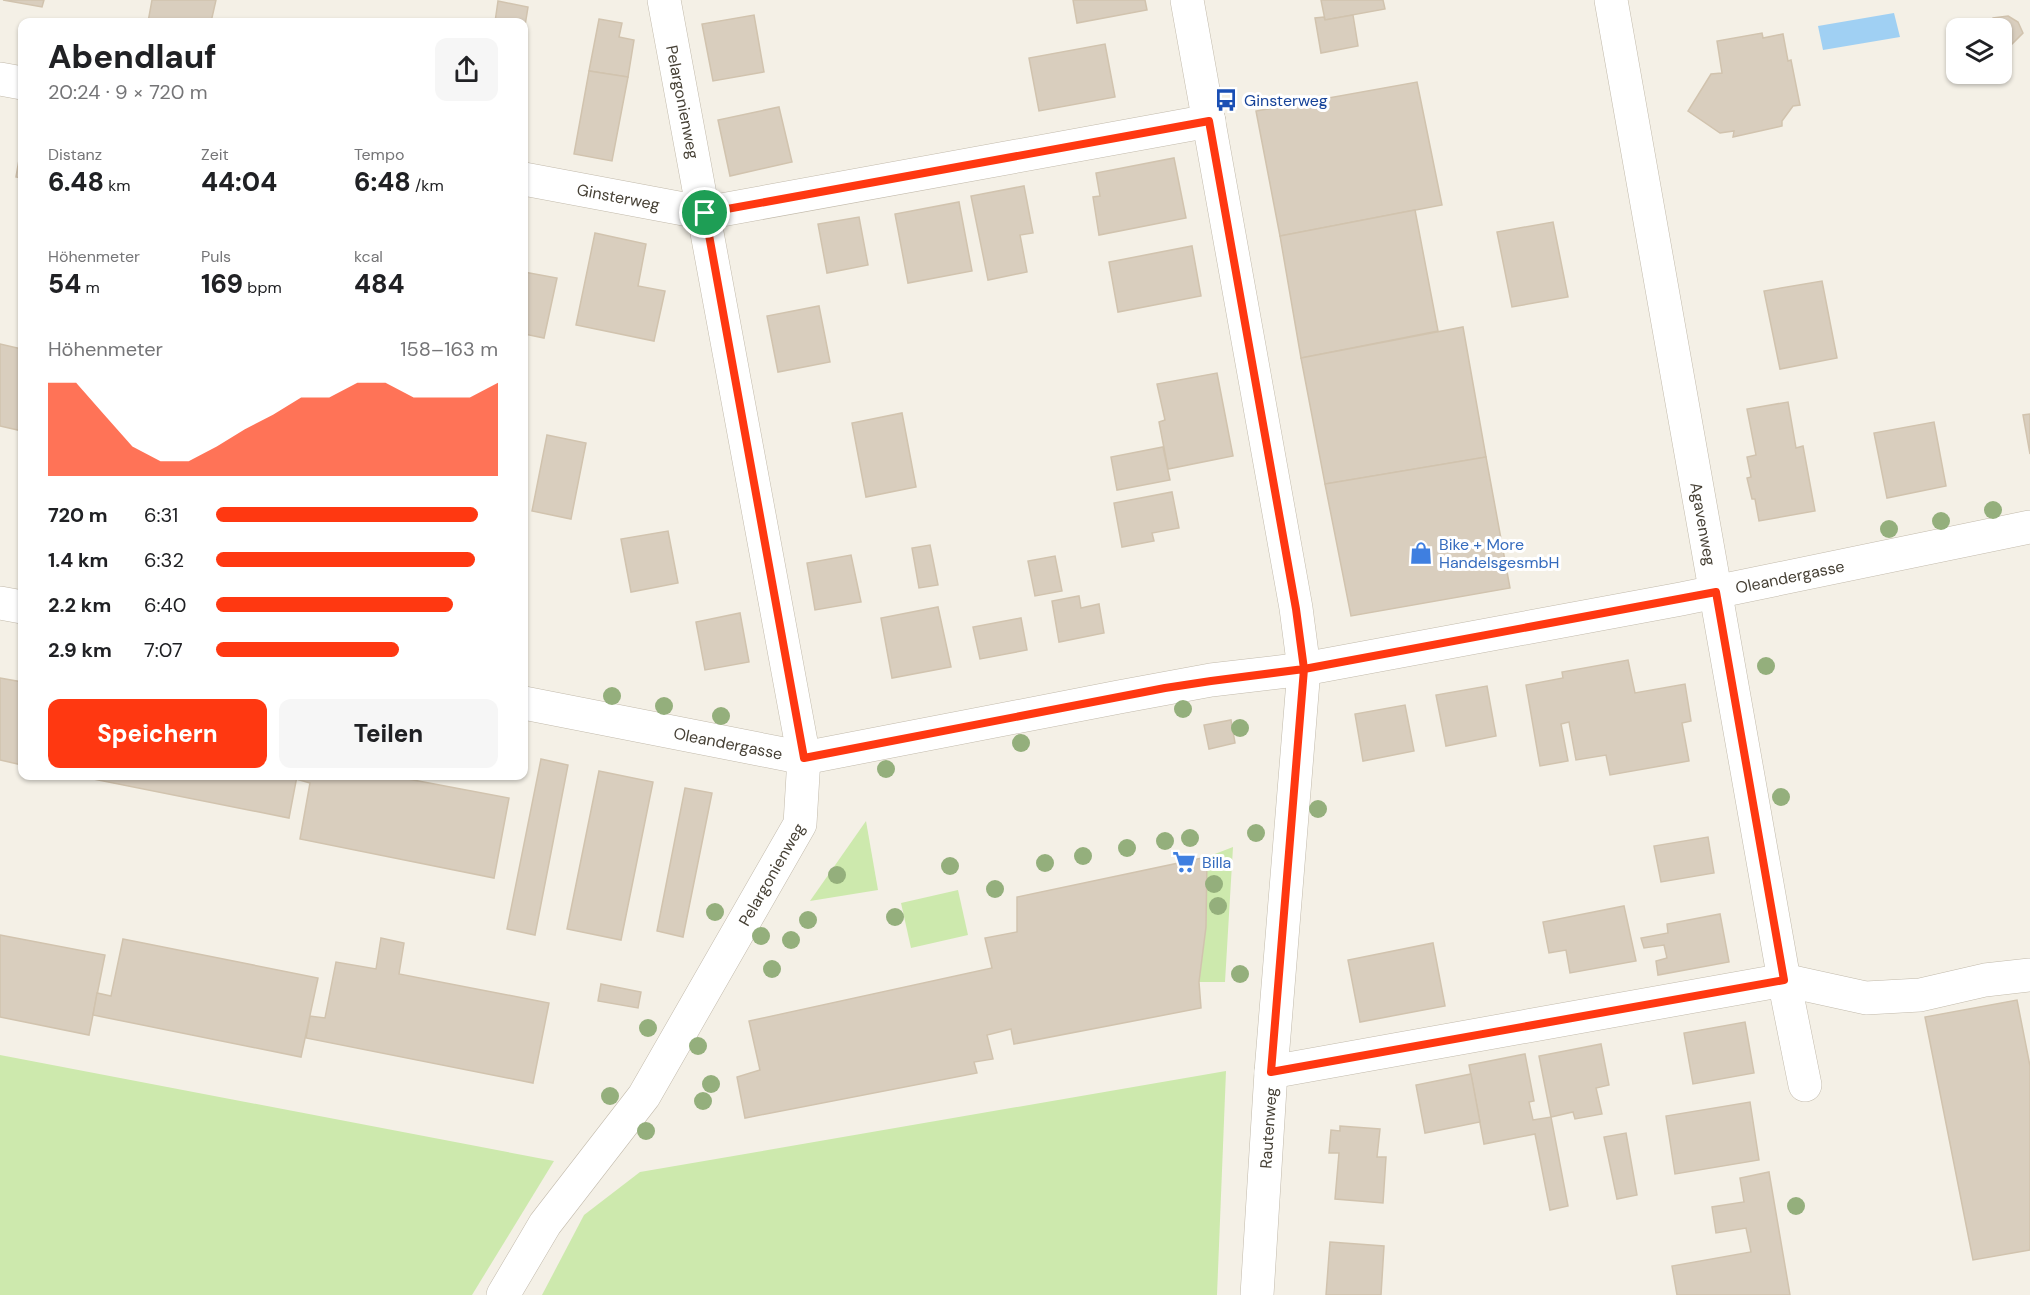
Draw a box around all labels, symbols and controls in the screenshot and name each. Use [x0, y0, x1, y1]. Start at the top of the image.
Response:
map controls [1946, 18, 2012, 84]
button: layers [1946, 18, 2012, 84]
text: Abendlauf [48, 35, 217, 78]
button: share [435, 38, 498, 101]
street label: Pelargonienweg [661, 44, 704, 161]
text: 20:24 · 9 × 720 m [48, 79, 207, 105]
bus stop icon: Ginsterweg [1213, 87, 1239, 113]
place label: Ginsterweg [1244, 90, 1328, 111]
text: Distanz [48, 144, 102, 165]
text: Zeit [201, 144, 229, 165]
text: Tempo [354, 144, 404, 165]
text: 6.48 [48, 165, 104, 199]
text: 44:04 [201, 165, 277, 199]
text: 6:48 [354, 165, 411, 199]
text: km [104, 175, 130, 196]
text: /km [411, 175, 444, 196]
street label: Ginsterweg [575, 179, 661, 215]
pin [679, 187, 730, 238]
icon: arrive [688, 196, 721, 229]
text: Höhenmeter [48, 246, 140, 267]
text: Puls [201, 246, 231, 267]
text: kcal [354, 246, 383, 267]
text: 54 [48, 267, 81, 301]
text: 169 [201, 267, 243, 301]
text: 484 [354, 267, 405, 301]
text: m [81, 277, 100, 298]
text: bpm [243, 277, 282, 298]
text: Höhenmeter [48, 336, 163, 362]
text: 158–163 m [400, 336, 498, 362]
street label: Agavenweg [1685, 481, 1721, 567]
text: 720 m [48, 502, 108, 528]
text: 6:31 [144, 502, 178, 528]
place label: Bike + More HandelsgesmbH [1439, 534, 1559, 573]
shop icon: Bike + More HandelsgesmbH [1408, 540, 1434, 566]
text: 1.4 km [48, 547, 108, 573]
text: 6:32 [144, 547, 184, 573]
street label: Oleandergasse [1734, 556, 1846, 598]
text: 2.2 km [48, 592, 111, 618]
text: 6:40 [144, 592, 186, 618]
text: 2.9 km [48, 637, 112, 663]
text: 7:07 [144, 637, 183, 663]
button: Speichern [48, 699, 267, 768]
button: Teilen [279, 699, 498, 768]
street label: Oleandergasse [672, 723, 784, 765]
street label: Pelargonienweg [734, 819, 809, 930]
supermarket icon: Billa [1171, 849, 1197, 875]
place label: Billa [1202, 852, 1231, 873]
street label: Rautenweg [1255, 1087, 1282, 1169]

